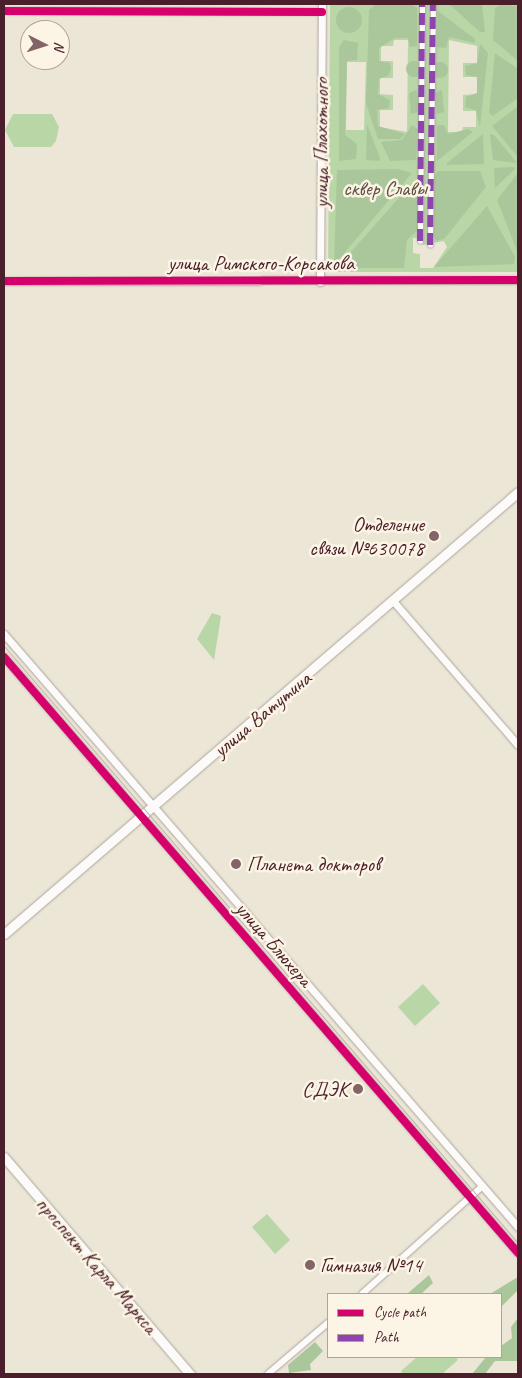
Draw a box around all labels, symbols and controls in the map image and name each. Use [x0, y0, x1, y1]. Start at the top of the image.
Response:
north arrow [20, 20, 70, 70]
text: N [51, 41, 68, 51]
street label: улица Плахотного [308, 78, 334, 208]
park label: сквер Славы [342, 175, 428, 201]
street label: улица Римского-Корсакова [168, 250, 354, 276]
place label: Отделение связи №630078 [309, 511, 424, 561]
marker: Отделение связи №630078 [428, 530, 440, 542]
street label: улица Ватутина [207, 665, 317, 763]
place label: Планета докторов [247, 851, 380, 877]
marker: Планета докторов [229, 857, 243, 871]
street label: улица Блюхера [230, 896, 318, 992]
place label: СДЭК [302, 1076, 348, 1102]
marker: СДЭК [352, 1083, 364, 1095]
street label: проспект Карла Маркса [31, 1191, 163, 1339]
place label: Гимназия №14 [320, 1252, 422, 1278]
marker: Гимназия №14 [304, 1259, 316, 1271]
legend [327, 1293, 502, 1358]
text: Cycle path [374, 1303, 426, 1322]
text: Path [374, 1328, 399, 1347]

